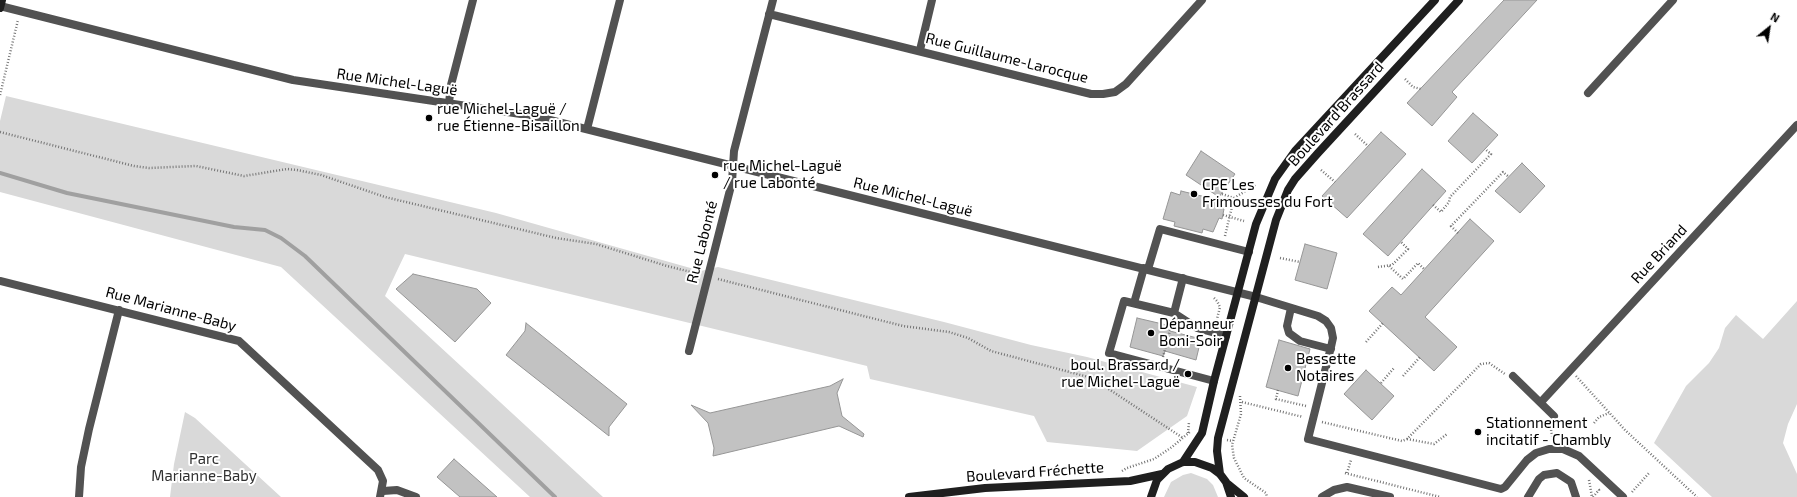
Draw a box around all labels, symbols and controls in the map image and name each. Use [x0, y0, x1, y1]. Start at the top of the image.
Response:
north arrow [1749, 8, 1789, 48]
text: N [1769, 10, 1782, 25]
street label: Rue Guillaume-Larocque [924, 29, 1090, 87]
street label: Boulevard Brassard [1284, 58, 1388, 170]
street label: Rue Michel-Laguë [335, 65, 459, 99]
place label: rue Michel-Laguë / rue Étienne-Bisaillon [437, 100, 580, 135]
marker: rue Michel-Laguë / rue Étienne-Bisaillon [424, 113, 434, 123]
place label: rue Michel-Laguë / rue Labonté [723, 157, 842, 192]
marker: rue Michel-Laguë / rue Labonté [710, 170, 720, 180]
street label: Rue Michel-Laguë [852, 174, 974, 220]
place label: CPE Les Frimousses du Fort [1202, 176, 1333, 211]
marker: CPE Les Frimousses du Fort [1189, 189, 1199, 199]
street label: Rue Labonté [683, 199, 721, 285]
street label: Rue Briand [1627, 221, 1691, 287]
street label: Rue Marianne-Baby [104, 283, 238, 335]
place label: Dépanneur Boni-Soir [1159, 315, 1234, 350]
marker: Dépanneur Boni-Soir [1146, 328, 1156, 338]
place label: Bessette Notaires [1296, 350, 1356, 385]
place label: boul. Brassard / rue Michel-Laguë [1061, 356, 1180, 391]
marker: Bessette Notaires [1283, 363, 1293, 373]
marker: boul. Brassard / rue Michel-Laguë [1183, 369, 1193, 379]
place label: Stationnement incitatif - Chambly [1486, 414, 1611, 449]
marker: Stationnement incitatif - Chambly [1473, 427, 1483, 437]
park label: Parc Marianne-Baby [151, 450, 257, 485]
street label: Boulevard Fréchette [966, 458, 1104, 486]

